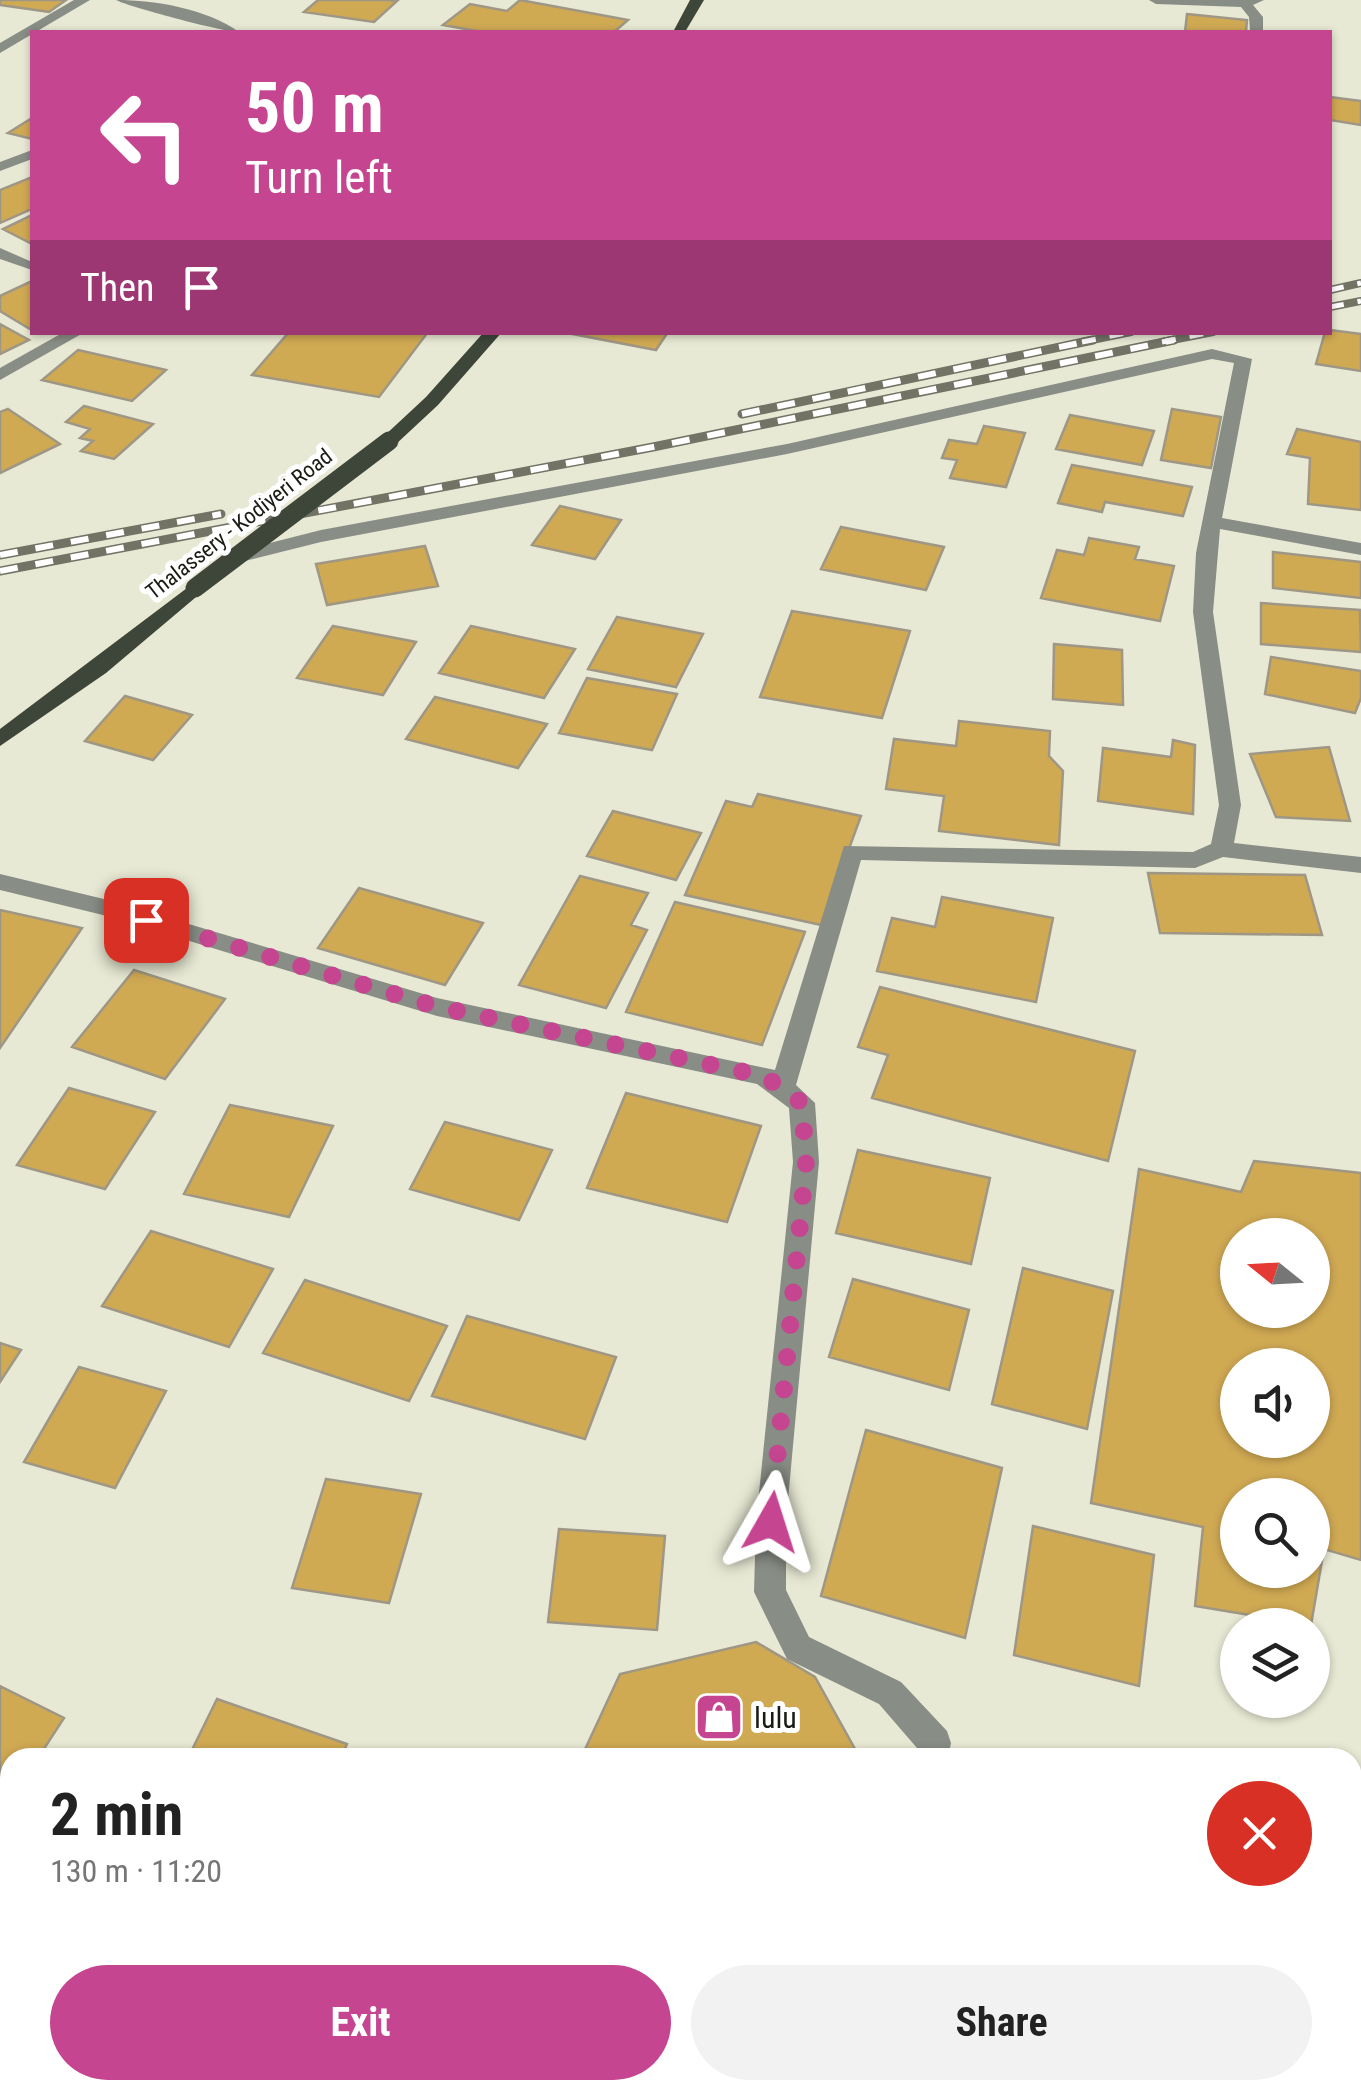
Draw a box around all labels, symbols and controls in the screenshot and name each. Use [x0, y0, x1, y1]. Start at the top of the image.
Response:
text: 50 m [245, 67, 384, 149]
icon: left [80, 70, 210, 200]
text: Turn left [245, 151, 393, 204]
icon: arrive [174, 260, 229, 315]
text: Then [80, 266, 154, 310]
street label: Thalassery - Kodiyeri Road [141, 444, 337, 604]
pin [104, 878, 189, 963]
icon: arrive [119, 893, 174, 948]
north arrow [1220, 1218, 1330, 1328]
map controls [1220, 1218, 1330, 1718]
button: sound [1220, 1348, 1330, 1458]
position arrow [719, 1470, 823, 1574]
button: search [1220, 1478, 1330, 1588]
button: layers [1220, 1608, 1330, 1718]
shop icon: lulu [693, 1691, 745, 1743]
place label: lulu [754, 1700, 797, 1735]
text: 2 min [50, 1779, 183, 1850]
button: close [1207, 1781, 1312, 1886]
text: 130 m · 11:20 [50, 1852, 222, 1890]
button: Exit [50, 1965, 671, 2080]
button: Share [691, 1965, 1312, 2080]

